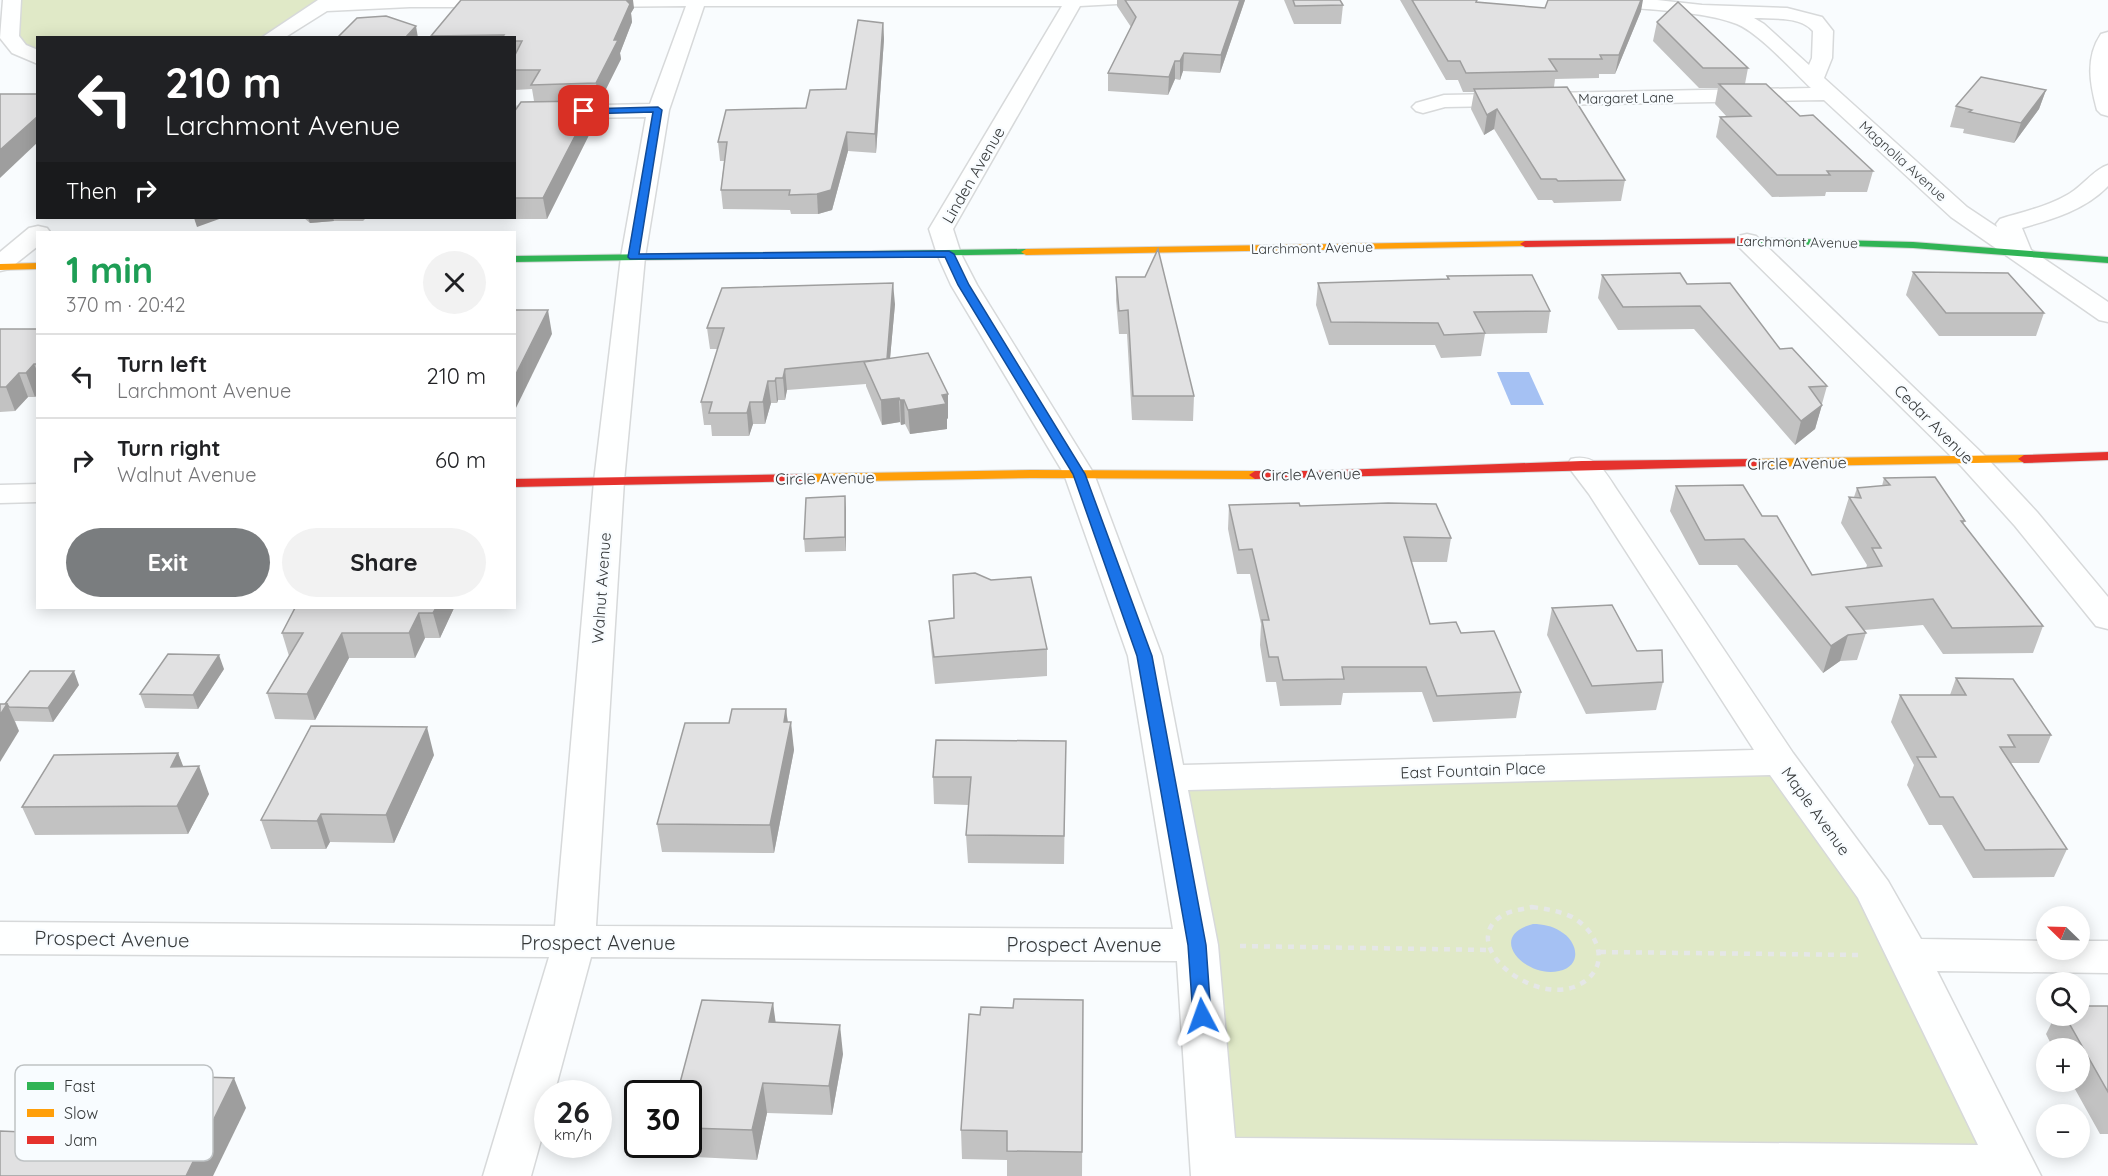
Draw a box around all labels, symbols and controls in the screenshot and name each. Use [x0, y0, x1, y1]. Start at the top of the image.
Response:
text: 210 m [165, 56, 282, 109]
icon: left [66, 60, 144, 138]
pin [558, 85, 609, 136]
street label: Margaret Lane [1578, 88, 1674, 108]
icon: arrive [567, 94, 600, 127]
text: Larchmont Avenue [165, 108, 400, 142]
street label: Magnolia Avenue [1855, 117, 1951, 205]
street label: Linden Avenue [937, 123, 1009, 227]
icon: right [129, 174, 162, 207]
text: Then [66, 177, 117, 205]
street label: Larchmont Avenue [1736, 232, 1858, 252]
street label: Larchmont Avenue [1251, 238, 1373, 258]
text: 1 min [66, 247, 153, 292]
button: close [423, 251, 486, 314]
text: 370 m · 20:42 [66, 292, 186, 317]
text: Turn left [117, 350, 207, 378]
icon: left [66, 360, 99, 393]
text: 210 m [427, 362, 486, 390]
text: Larchmont Avenue [117, 378, 291, 403]
street label: Cedar Avenue [1890, 380, 1978, 468]
text: Turn right [117, 434, 221, 462]
icon: right [66, 444, 99, 477]
text: 60 m [435, 446, 486, 474]
street label: Circle Avenue [1747, 452, 1847, 474]
text: Walnut Avenue [117, 462, 256, 487]
street label: Circle Avenue [1261, 463, 1361, 485]
street label: Circle Avenue [775, 467, 875, 489]
button: Exit [66, 528, 270, 597]
button: Share [282, 528, 486, 597]
street label: Walnut Avenue [587, 532, 615, 644]
street label: East Fountain Place [1400, 757, 1546, 783]
street label: Maple Avenue [1777, 763, 1855, 859]
north arrow [2036, 906, 2090, 960]
map controls [2036, 906, 2090, 1158]
street label: Prospect Avenue [34, 925, 190, 952]
street label: Prospect Avenue [520, 930, 676, 955]
street label: Prospect Avenue [1006, 932, 1162, 957]
button: search [2036, 972, 2090, 1026]
position arrow [1170, 984, 1234, 1048]
button: + [2036, 1038, 2090, 1092]
legend [15, 1065, 213, 1161]
text: Fast [64, 1076, 95, 1096]
speed limit sign: 30 [624, 1080, 702, 1158]
text: 26 [556, 1093, 590, 1131]
text: Slow [64, 1103, 98, 1123]
button: − [2036, 1104, 2090, 1158]
text: km/h [554, 1125, 592, 1144]
text: Jam [64, 1130, 97, 1150]

